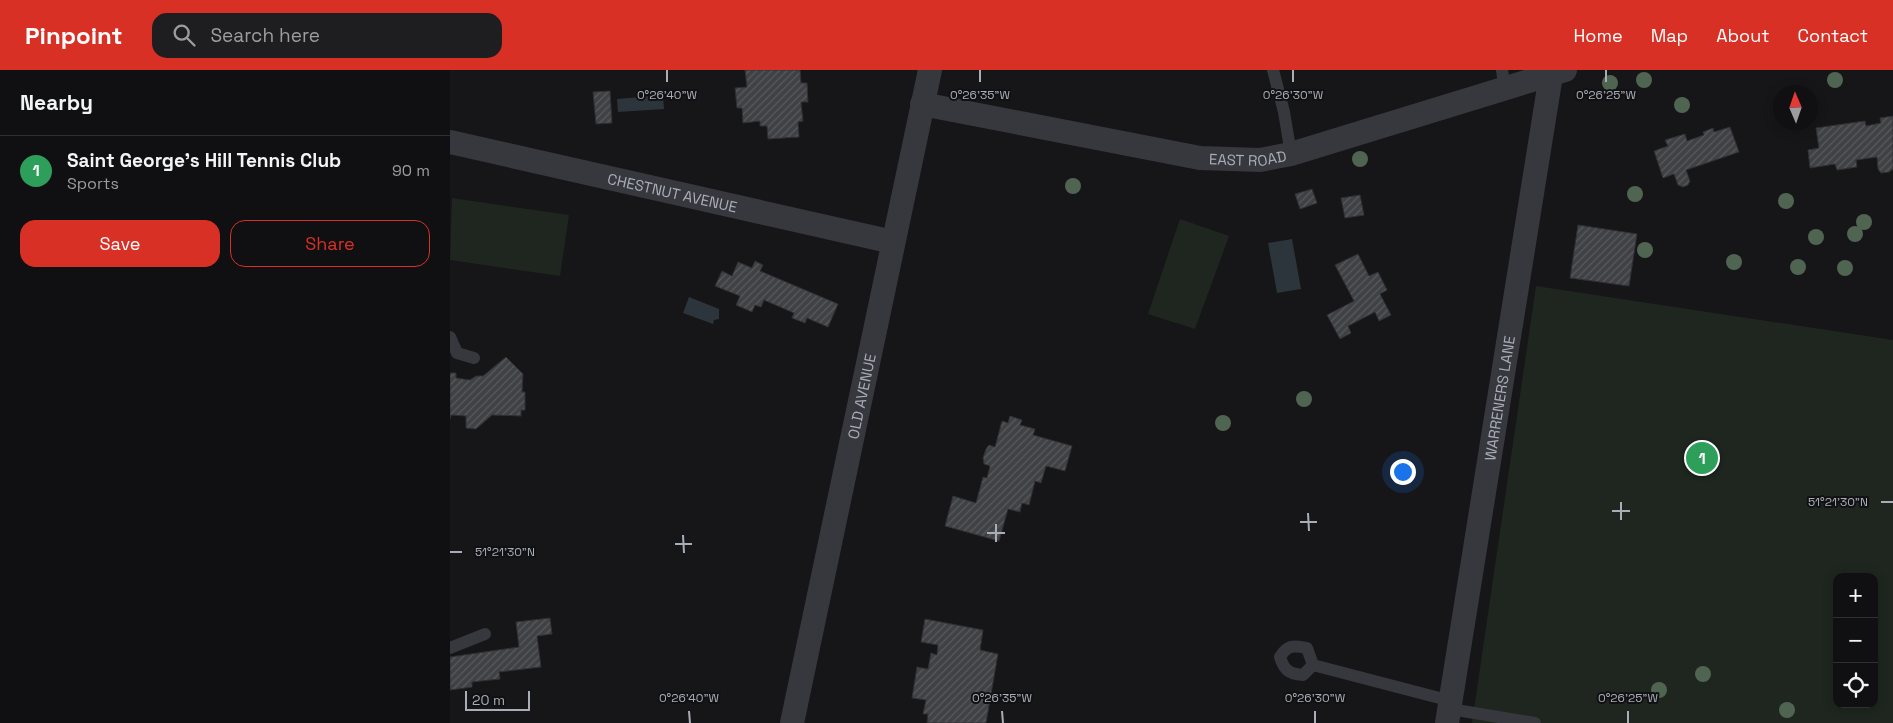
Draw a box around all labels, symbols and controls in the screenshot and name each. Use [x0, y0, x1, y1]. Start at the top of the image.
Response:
search box [152, 13, 502, 58]
text: Pinpoint [25, 20, 122, 51]
icon: search [170, 21, 198, 49]
text: Search here [210, 23, 320, 48]
text: Home [1574, 24, 1623, 47]
text: Map [1651, 24, 1688, 47]
text: About [1716, 24, 1770, 47]
text: Contact [1798, 24, 1868, 47]
north arrow [1773, 85, 1818, 130]
text: 0°26'40"W [637, 87, 698, 103]
text: 0°26'35"W [950, 87, 1010, 103]
text: 0°26'30"W [1263, 87, 1324, 103]
text: 0°26'25"W [1576, 87, 1636, 103]
text: Nearby [20, 89, 93, 116]
street label: EAST ROAD [1209, 146, 1288, 170]
text: Saint George's Hill Tennis Club [67, 148, 341, 173]
text: 1 [32, 160, 40, 181]
text: 90 m [392, 160, 430, 181]
street label: CHESTNUT AVENUE [606, 168, 739, 216]
text: Sports [67, 173, 119, 194]
button: Save [20, 220, 220, 267]
button: Share [230, 220, 430, 267]
street label: WARRENERS LANE [1480, 334, 1519, 462]
street label: OLD AVENUE [843, 352, 879, 441]
pin: 1 [1686, 439, 1718, 477]
your location [1390, 459, 1416, 485]
text: 51°21'30"N [1808, 494, 1868, 510]
text: 51°21'30"N [475, 544, 535, 560]
map controls [1833, 573, 1878, 708]
button: + [1833, 573, 1878, 618]
button: − [1833, 618, 1878, 663]
button: locate [1833, 663, 1878, 708]
scale bar [465, 688, 530, 711]
text: 0°26'40"W [659, 690, 720, 706]
text: 0°26'35"W [972, 690, 1032, 706]
text: 0°26'30"W [1285, 690, 1346, 706]
text: 0°26'25"W [1598, 690, 1658, 706]
text: 20 m [472, 691, 505, 709]

